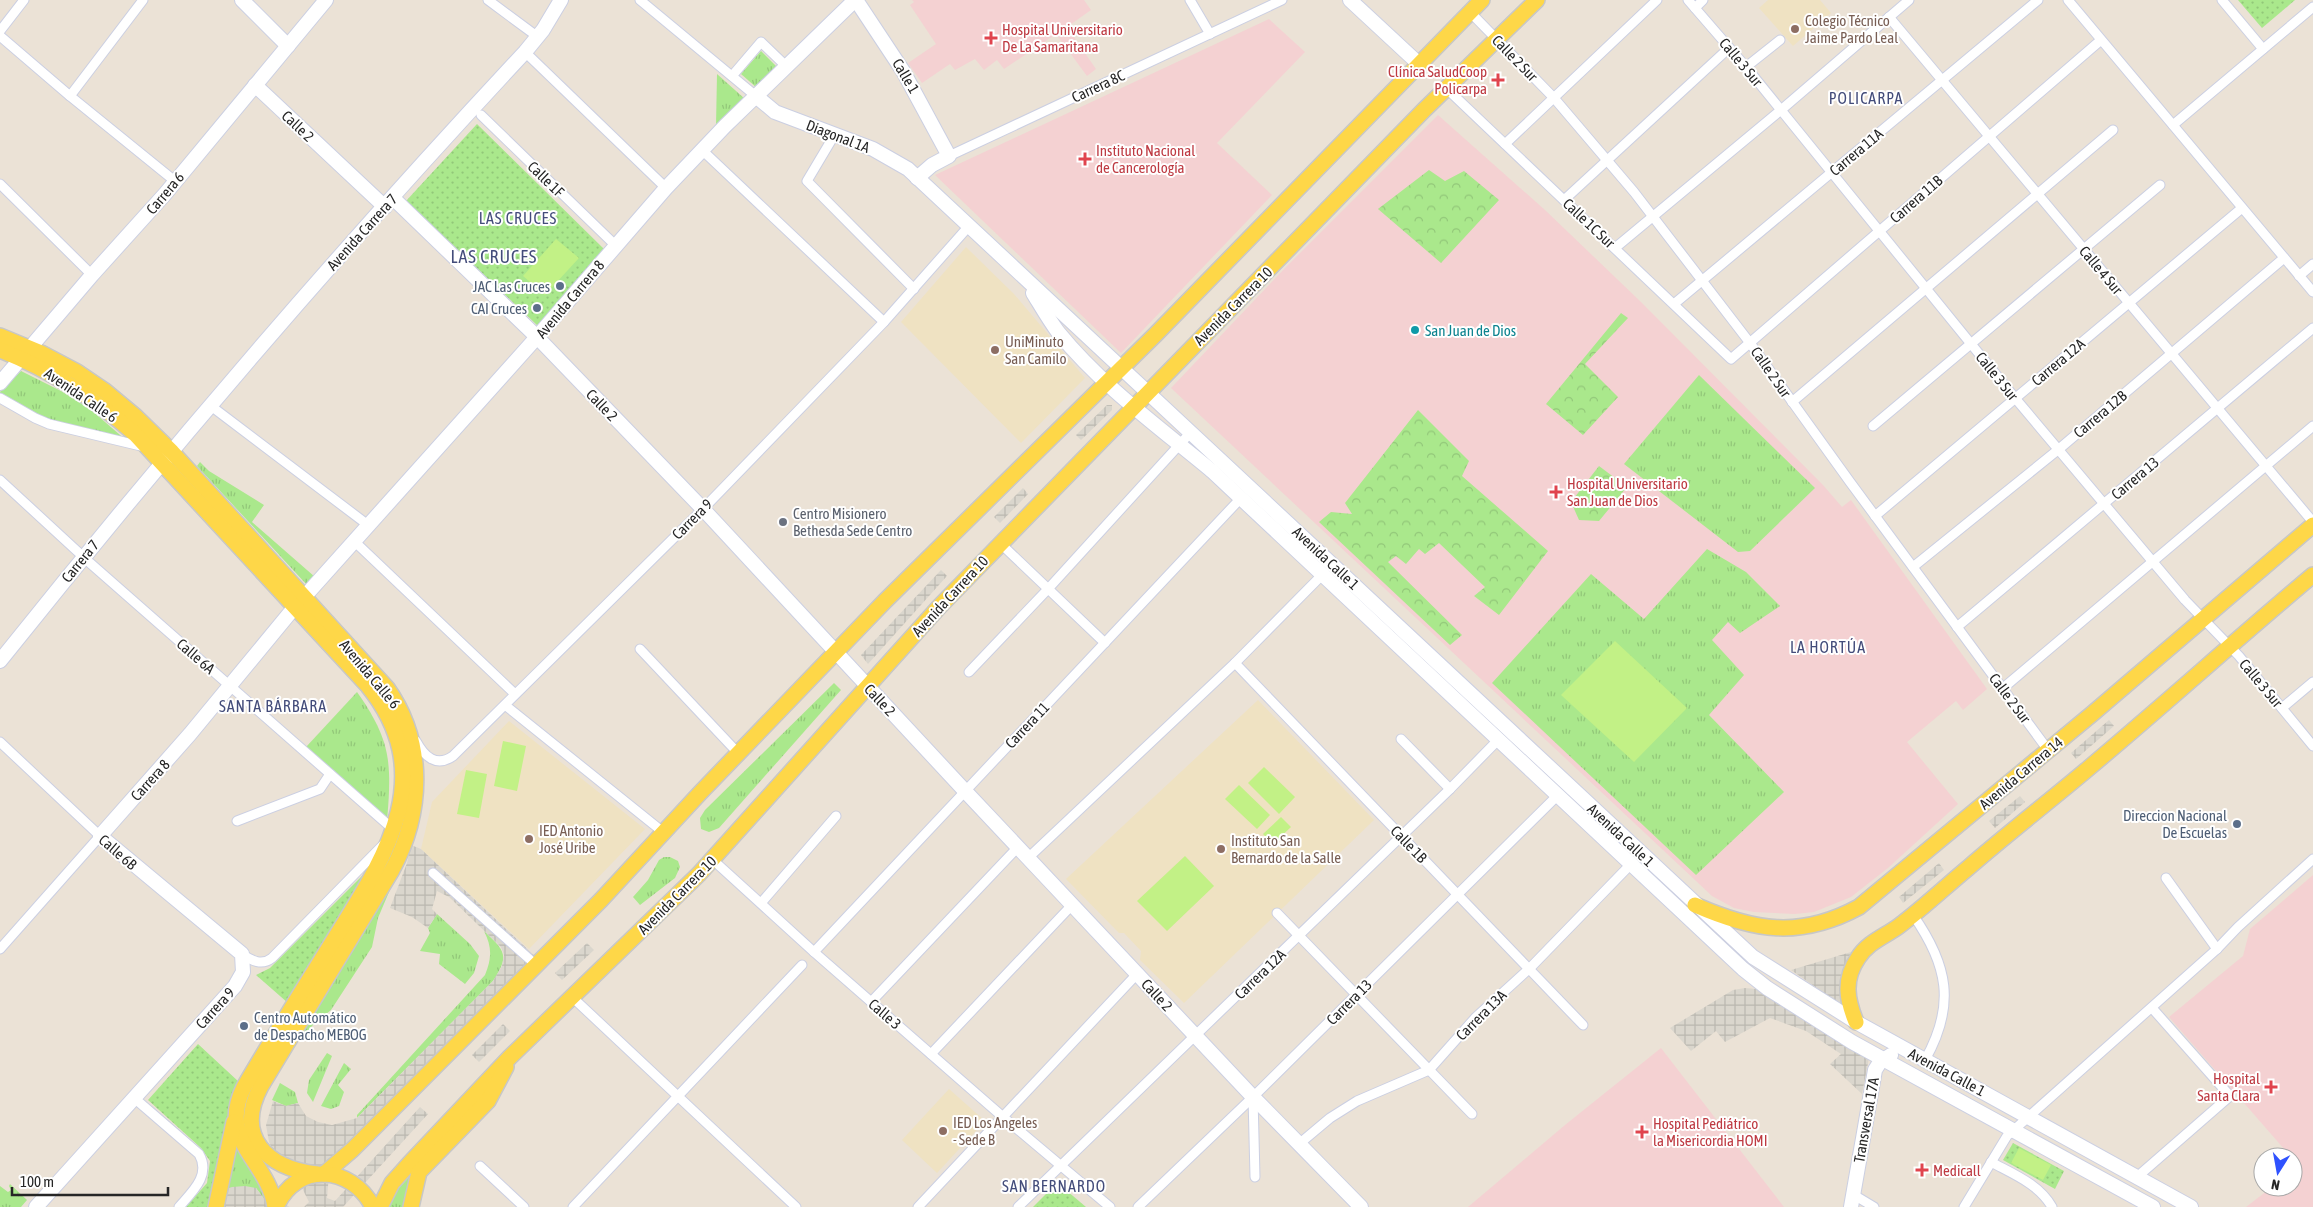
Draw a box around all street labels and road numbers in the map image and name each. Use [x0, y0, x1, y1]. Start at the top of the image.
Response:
street label: Calle 2 Sur [1489, 31, 1541, 85]
street label: Calle 3 Sur [1716, 35, 1766, 90]
street label: Calle 1 [889, 56, 923, 96]
street label: Carrera 8C [1069, 66, 1127, 106]
street label: Calle 2 [279, 107, 317, 145]
street label: Diagonal 1A [804, 116, 873, 156]
street label: Carrera 11A [1826, 125, 1886, 179]
street label: Calle 1F [524, 158, 568, 200]
street label: Carrera 6 [143, 169, 187, 217]
street label: Carrera 11B [1886, 172, 1946, 226]
street label: Avenida Carrera 7 [323, 190, 401, 274]
street label: Calle 1C Sur [1560, 195, 1619, 252]
street label: Calle 4 Sur [2076, 243, 2126, 298]
street label: Avenida Carrera 8 [532, 257, 608, 341]
street label: Avenida Carrera 10 [1190, 263, 1276, 349]
street label: Carrera 12A [2028, 335, 2088, 389]
street label: Calle 2 Sur [1748, 344, 1795, 401]
street label: Calle 3 Sur [1972, 348, 2022, 404]
street label: Avenida Calle 6 [41, 364, 121, 426]
street label: Calle 2 [583, 386, 621, 424]
street label: Carrera 12B [2070, 387, 2130, 441]
street label: Carrera 13 [2108, 453, 2162, 503]
street label: Carrera 9 [668, 495, 716, 543]
street label: Avenida Calle 1 [1289, 523, 1363, 593]
street label: Carrera 7 [58, 536, 102, 586]
street label: Avenida Carrera 10 [908, 552, 992, 640]
street label: Calle 6A [174, 635, 219, 678]
street label: Avenida Calle 6 [336, 636, 404, 712]
street label: Calle 3 Sur [2236, 656, 2286, 711]
street label: Calle 2 Sur [1986, 670, 2034, 727]
street label: Calle 2 [861, 681, 899, 719]
street label: Carrera 11 [1001, 698, 1053, 752]
street label: Avenida Carrera 14 [1976, 733, 2066, 813]
street label: Carrera 8 [127, 756, 173, 804]
street label: Avenida Calle 1 [1584, 800, 1658, 870]
street label: Calle 1B [1387, 822, 1431, 866]
street label: Calle 6B [96, 831, 140, 873]
street label: Avenida Carrera 10 [634, 852, 720, 938]
street label: Carrera 12A [1231, 945, 1289, 1002]
street label: Calle 2 [1138, 976, 1176, 1014]
street label: Carrera 13 [1323, 976, 1375, 1028]
street label: Carrera 9 [192, 984, 238, 1032]
street label: Carrera 13A [1452, 986, 1510, 1044]
street label: Calle 3 [865, 995, 905, 1033]
street label: Avenida Calle 1 [1906, 1045, 1988, 1099]
street label: Transversal 17A [1850, 1075, 1882, 1164]

